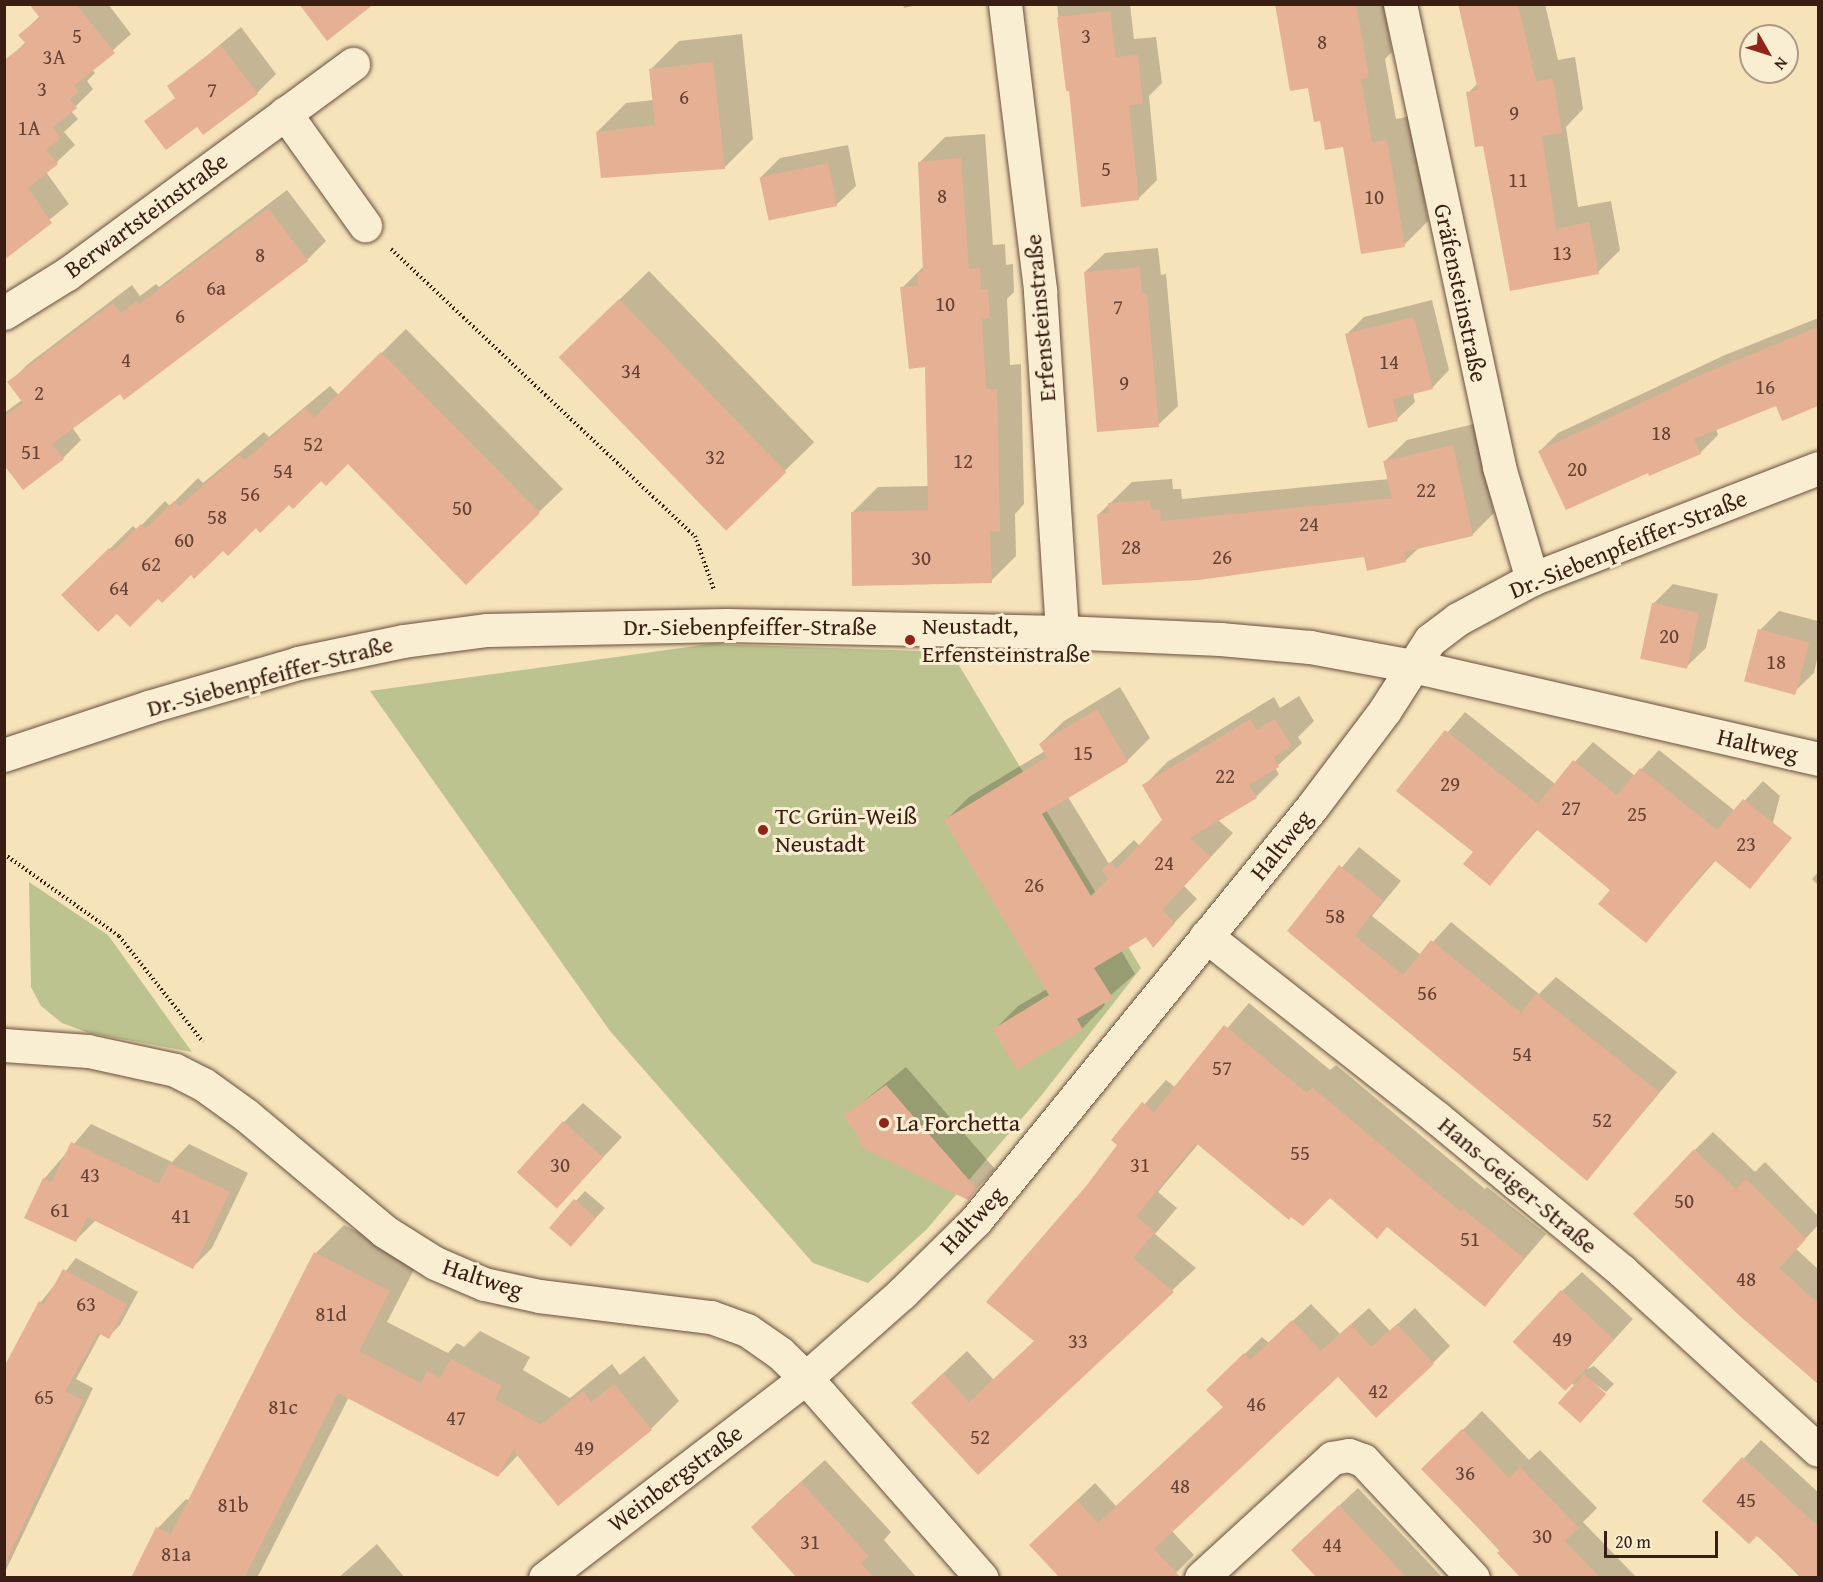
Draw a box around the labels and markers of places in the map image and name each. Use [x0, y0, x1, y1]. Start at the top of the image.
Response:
place label: Neustadt, Erfensteinstraße [922, 612, 1090, 668]
marker: Neustadt, Erfensteinstraße [903, 633, 917, 647]
place label: TC Grün-Weiß Neustadt [775, 802, 917, 858]
marker: TC Grün-Weiß Neustadt [756, 823, 770, 837]
place label: La Forchetta [896, 1109, 1020, 1137]
marker: La Forchetta [877, 1116, 891, 1130]

